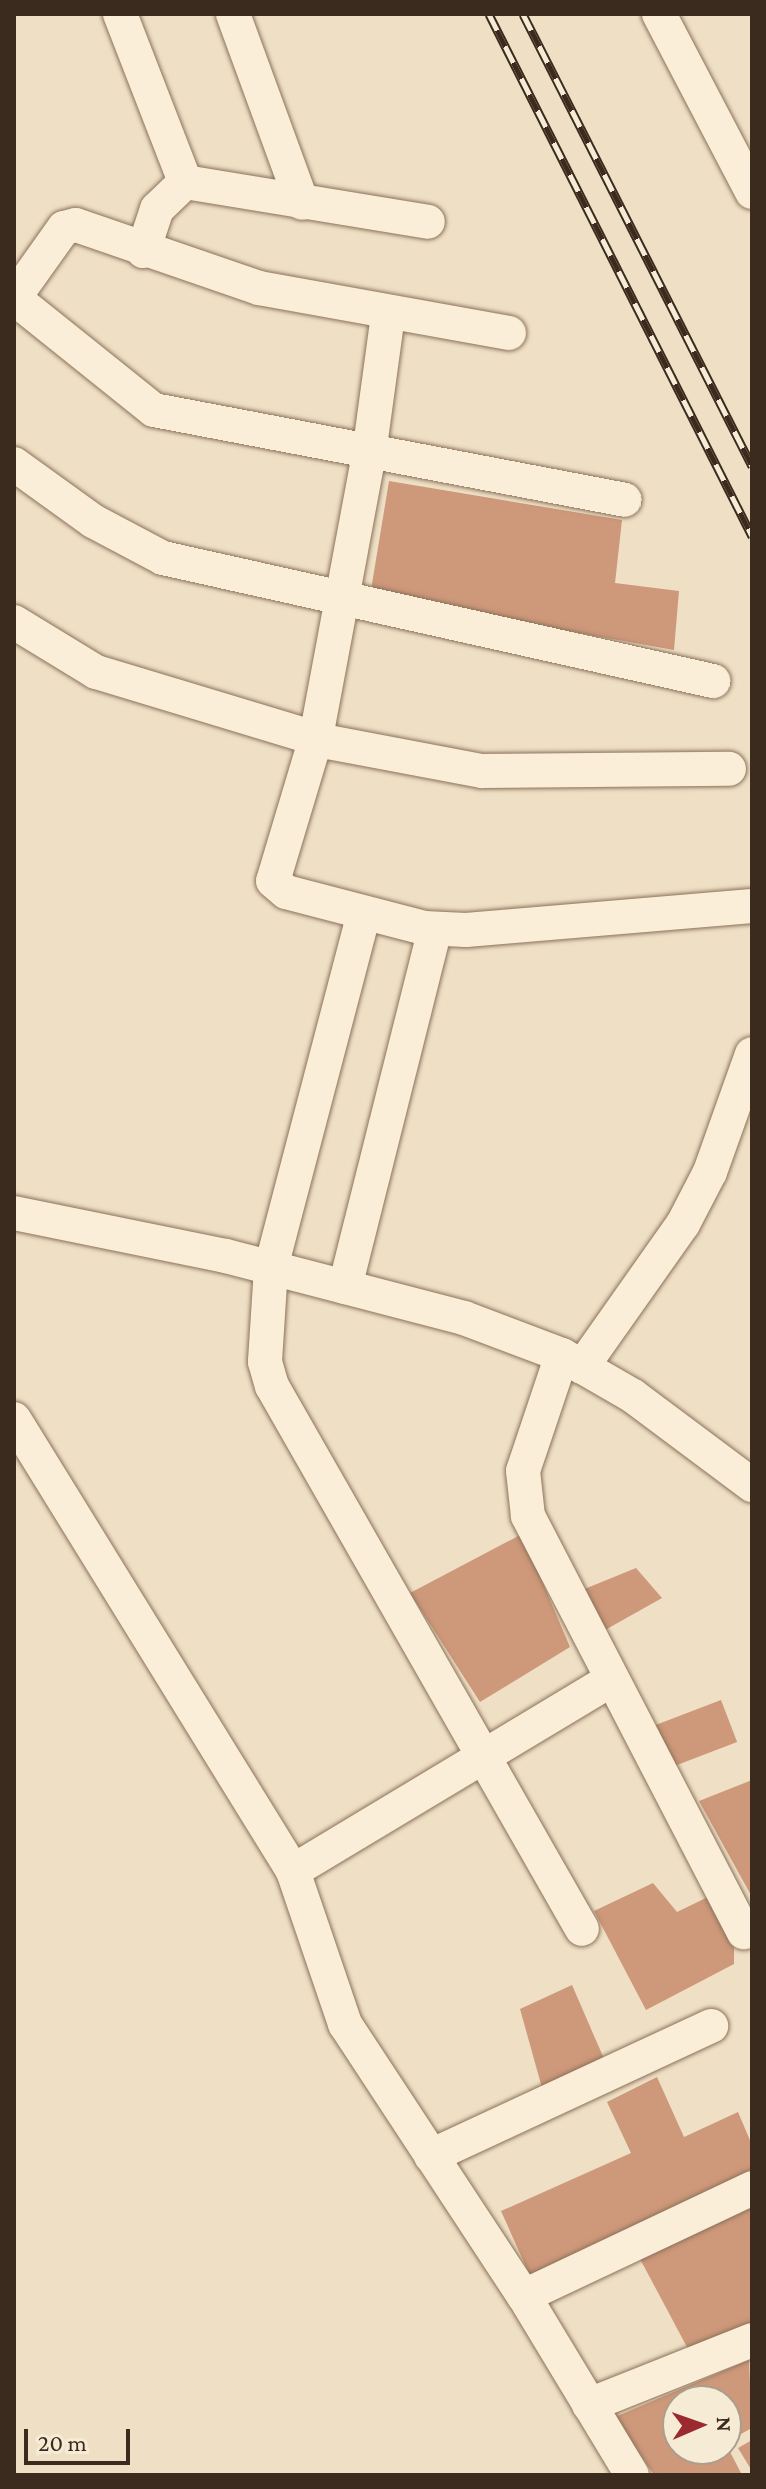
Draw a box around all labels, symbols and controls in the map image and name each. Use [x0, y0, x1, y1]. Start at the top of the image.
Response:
north arrow [662, 2385, 742, 2465]
scale bar [28, 2413, 134, 2463]
text: N [712, 2416, 737, 2432]
text: 20 m [38, 2429, 87, 2456]

